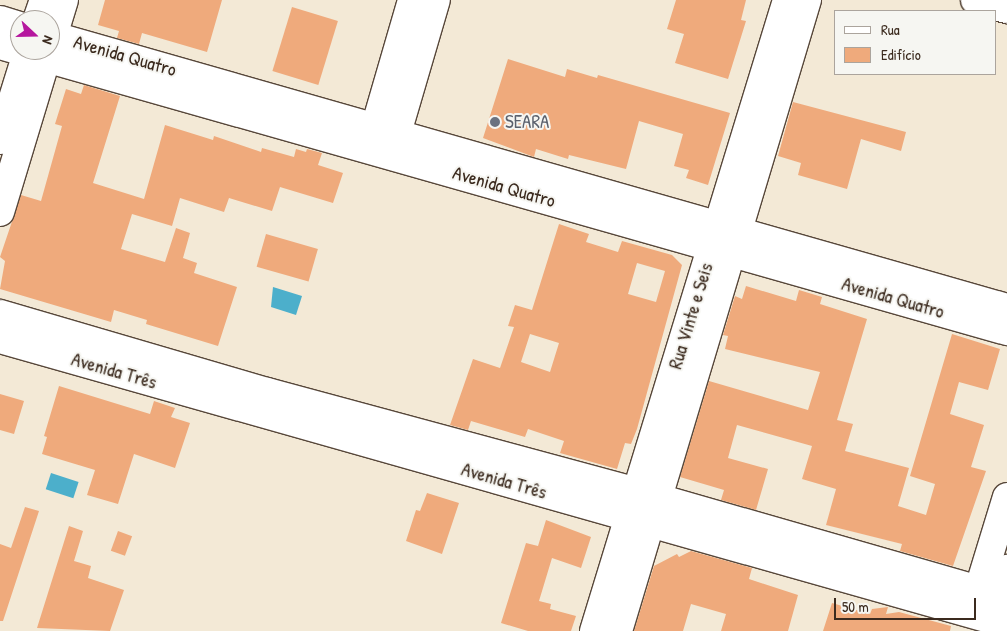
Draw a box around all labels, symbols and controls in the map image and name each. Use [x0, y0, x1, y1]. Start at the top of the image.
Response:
north arrow [10, 10, 60, 60]
legend [834, 10, 997, 75]
text: Rua [881, 19, 900, 40]
street label: Avenida Quatro [71, 31, 179, 81]
text: N [38, 33, 59, 47]
text: Edifício [881, 44, 921, 65]
place label: SEARA [505, 111, 549, 133]
marker: SEARA [489, 116, 501, 128]
street label: Avenida Quatro [450, 162, 558, 212]
street label: Rua Vinte e Seis [664, 260, 718, 372]
street label: Avenida Quatro [839, 273, 947, 323]
street label: Avenida Três [69, 348, 159, 394]
street label: Avenida Três [459, 458, 549, 504]
scale bar [837, 588, 980, 620]
text: 50 m [842, 596, 869, 617]

